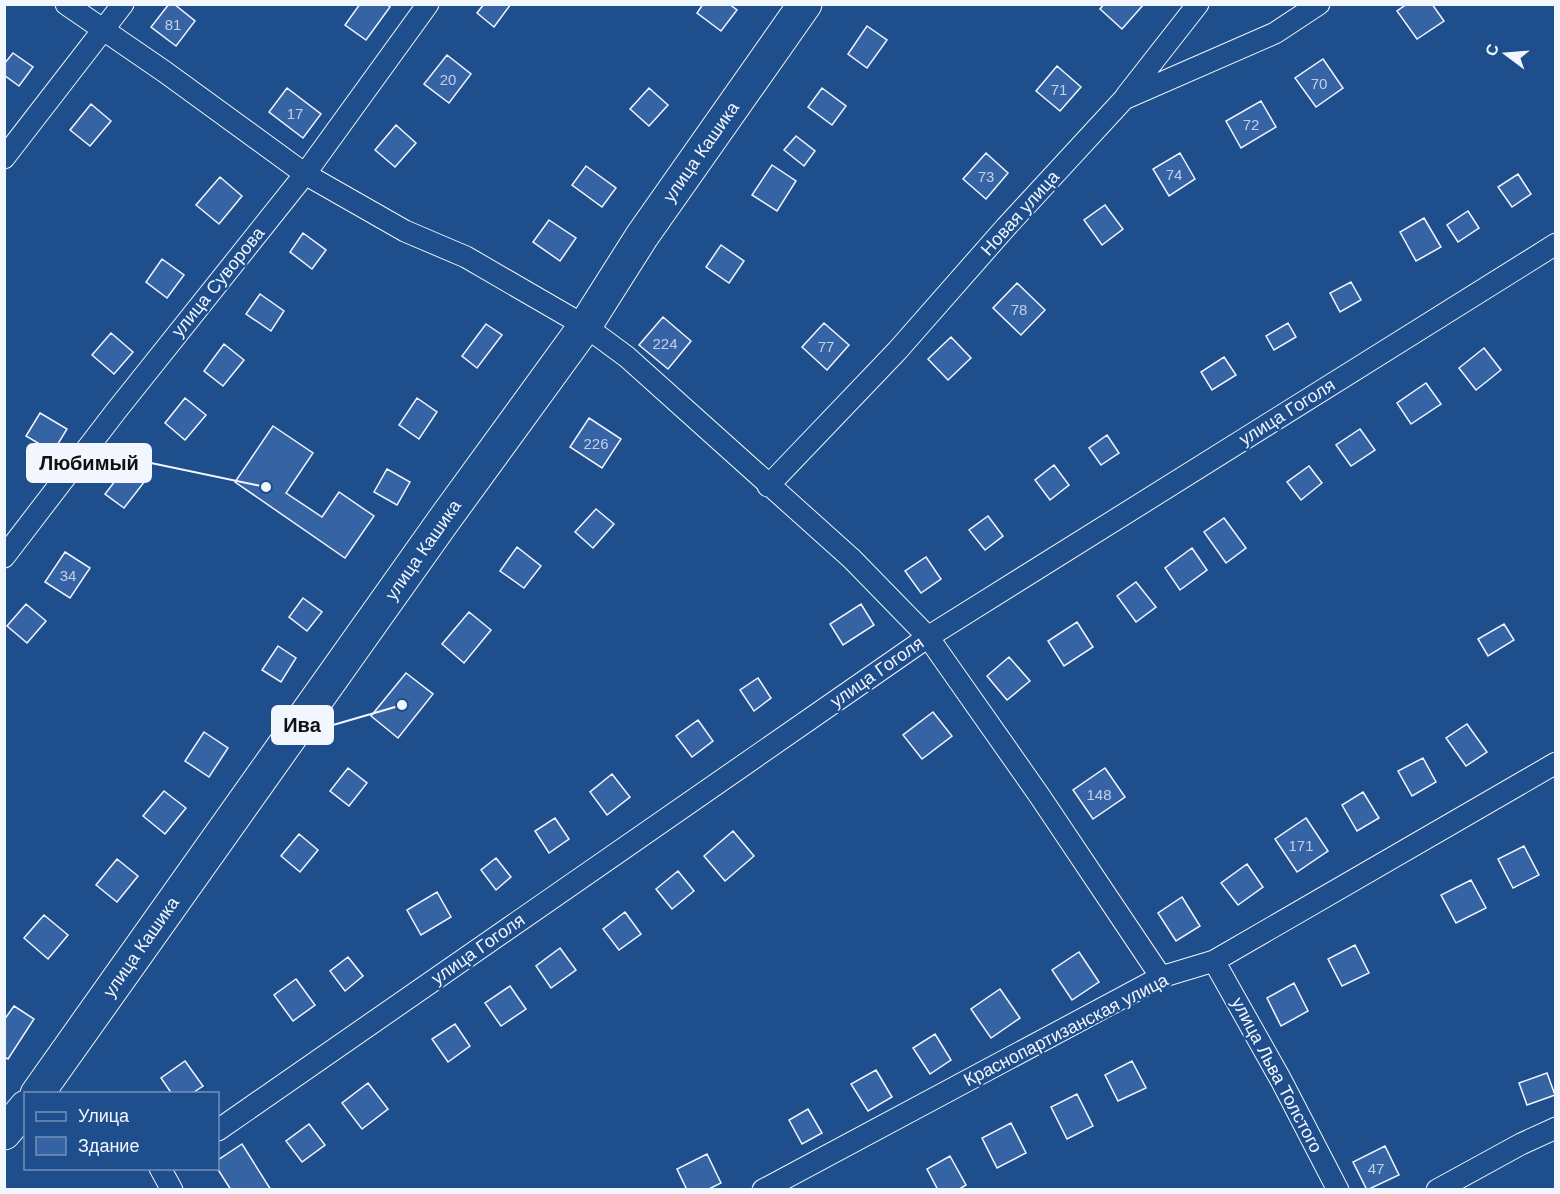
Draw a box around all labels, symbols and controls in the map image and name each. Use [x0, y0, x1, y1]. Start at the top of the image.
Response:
house number: 81 [165, 16, 181, 33]
north arrow [1476, 24, 1536, 84]
text: С [1482, 42, 1502, 58]
house number: 20 [440, 71, 456, 88]
house number: 70 [1311, 75, 1327, 92]
house number: 71 [1051, 81, 1067, 98]
street label: улица Кашика [659, 97, 744, 206]
house number: 17 [287, 105, 303, 122]
house number: 72 [1243, 116, 1259, 133]
street label: Новая улица [977, 166, 1064, 259]
house number: 74 [1166, 166, 1182, 183]
house number: 73 [978, 168, 994, 185]
street label: улица Суворова [168, 222, 269, 341]
house number: 78 [1011, 301, 1027, 318]
house number: 224 [652, 335, 678, 352]
house number: 77 [818, 338, 834, 355]
street label: улица Гоголя [1235, 375, 1339, 449]
house number: 226 [583, 435, 609, 452]
callout: Любимый [27, 444, 151, 482]
text: Любимый [39, 452, 139, 474]
street label: улица Кашика [381, 495, 466, 604]
house number: 34 [60, 567, 76, 584]
street label: улица Гоголя [827, 633, 927, 711]
callout: Ива [272, 706, 333, 744]
text: Ива [283, 714, 322, 736]
house number: 148 [1086, 786, 1112, 803]
house number: 171 [1288, 837, 1314, 854]
street label: улица Кашика [99, 892, 184, 1001]
street label: улица Гоголя [428, 910, 528, 988]
street label: Краснопартизанская улица [960, 969, 1172, 1090]
street label: улица Льва Толстого [1228, 994, 1326, 1156]
legend [24, 1092, 219, 1170]
text: Улица [78, 1106, 130, 1126]
text: Здание [78, 1136, 139, 1156]
house number: 47 [1368, 1160, 1384, 1177]

